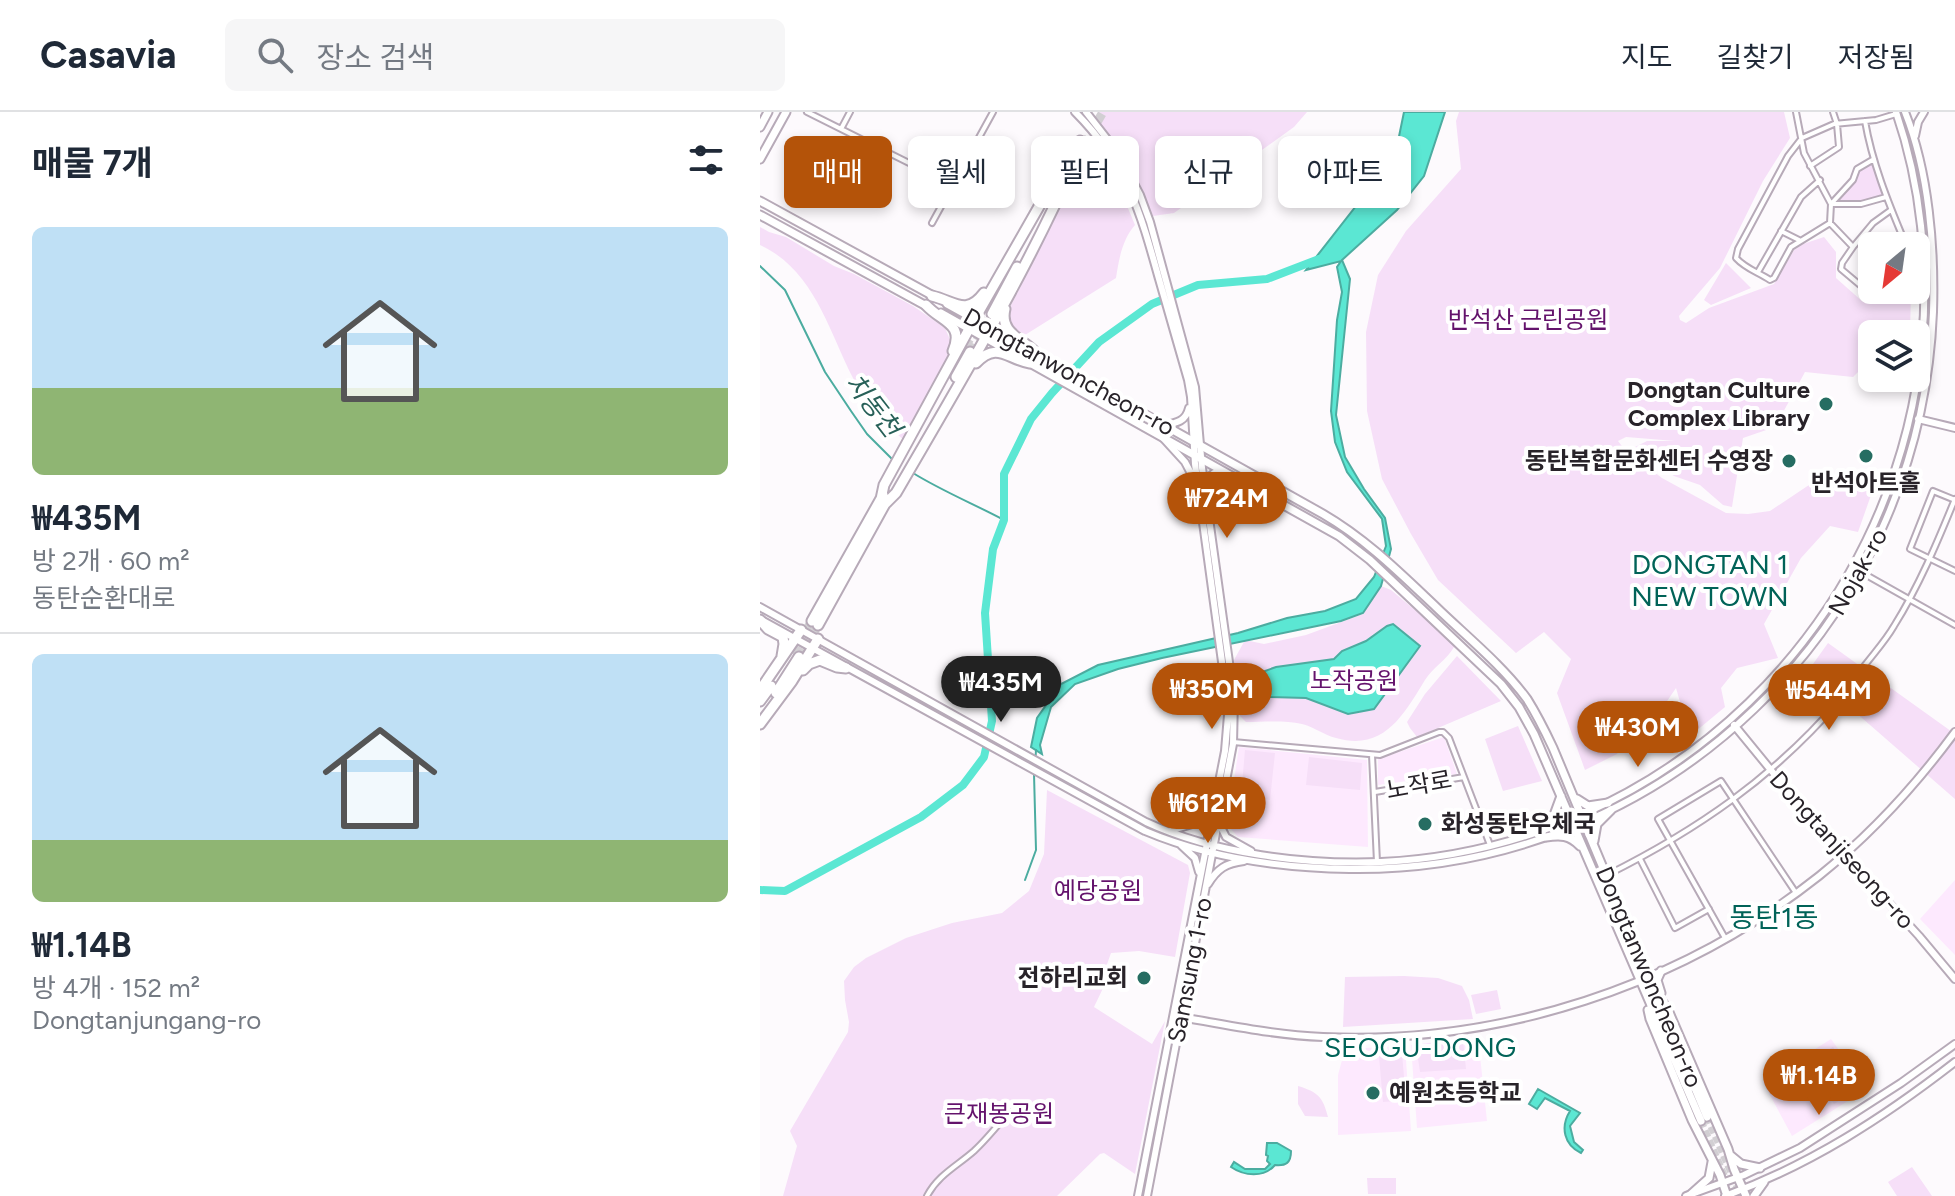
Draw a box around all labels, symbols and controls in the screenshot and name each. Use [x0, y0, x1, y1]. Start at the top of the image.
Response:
search box [225, 19, 785, 91]
text: Casavia [40, 32, 177, 78]
icon: search [253, 33, 297, 77]
text: 장소 검색 [317, 39, 434, 76]
text: 지도 [1621, 40, 1672, 74]
text: 길찾기 [1716, 40, 1794, 74]
text: 저장됨 [1838, 40, 1915, 74]
chip: 매매 [784, 136, 892, 208]
chip: 월세 [908, 136, 1015, 208]
chip: 필터 [1031, 136, 1139, 208]
chip: 신규 [1155, 136, 1262, 208]
chip: 아파트 [1278, 136, 1411, 208]
icon: filters [684, 138, 728, 182]
text: 매물 7개 [32, 143, 153, 184]
north arrow [1858, 232, 1930, 304]
map controls [1858, 232, 1930, 392]
icon: home [308, 279, 452, 423]
street label: Dongtanwoncheon-ro [959, 301, 1180, 442]
park label: 반석산 근린공원 [1448, 305, 1608, 334]
button: layers [1858, 320, 1930, 392]
water label: 치동천 [838, 367, 910, 446]
place label: Dongtan Culture Complex Library [1627, 375, 1810, 432]
marker: Dongtan Culture Complex Library [1817, 395, 1835, 413]
place label: 동탄복합문화센터 수영장 [1524, 446, 1773, 475]
marker: 반석아트홀 [1857, 447, 1875, 465]
marker: 동탄복합문화센터 수영장 [1780, 452, 1798, 470]
place label: 반석아트홀 [1811, 468, 1921, 497]
pin: ₩724M [1171, 472, 1283, 540]
text: ₩724M [1185, 482, 1269, 514]
text: ₩435M [32, 498, 141, 539]
street label: Nojak-ro [1822, 523, 1893, 620]
text: 방 2개 · 60 m² [32, 545, 190, 577]
district label: DONGTAN 1 NEW TOWN [1631, 547, 1789, 613]
text: 동탄순환대로 [32, 582, 176, 614]
pin: ₩435M [945, 656, 1057, 724]
pin: ₩350M [1156, 663, 1268, 731]
pin: ₩544M [1773, 664, 1885, 732]
text: ₩435M [959, 666, 1043, 698]
park label: 노작공원 [1310, 666, 1398, 695]
text: ₩350M [1170, 673, 1254, 705]
text: ₩544M [1786, 674, 1872, 706]
pin: ₩430M [1582, 701, 1694, 769]
icon: home [308, 706, 452, 850]
text: ₩430M [1595, 711, 1681, 743]
street label: 노작로 [1384, 764, 1454, 805]
street label: Dongtanjiseong-ro [1764, 765, 1921, 935]
pin: ₩612M [1152, 777, 1264, 845]
text: ₩612M [1169, 787, 1247, 819]
place label: 화성동탄우체국 [1441, 809, 1596, 838]
marker: 화성동탄우체국 [1416, 815, 1434, 833]
street label: Dongtanwoncheon-ro [1590, 862, 1709, 1092]
park label: 예당공원 [1054, 876, 1142, 905]
street label: Samsung 1-ro [1161, 895, 1218, 1045]
district label: 동탄1동 [1730, 900, 1818, 934]
text: ₩1.14B [32, 925, 132, 966]
place label: 전하리교회 [1018, 963, 1128, 992]
marker: 전하리교회 [1135, 969, 1153, 987]
text: 방 4개 · 152 m² [32, 972, 200, 1004]
text: Dongtanjungang-ro [32, 1004, 261, 1036]
district label: SEOGU-DONG [1324, 1030, 1516, 1064]
pin: ₩1.14B [1754, 1049, 1884, 1117]
text: ₩1.14B [1781, 1059, 1857, 1091]
place label: 예원초등학교 [1389, 1078, 1521, 1107]
marker: 예원초등학교 [1364, 1084, 1382, 1102]
park label: 큰재봉공원 [944, 1099, 1054, 1128]

